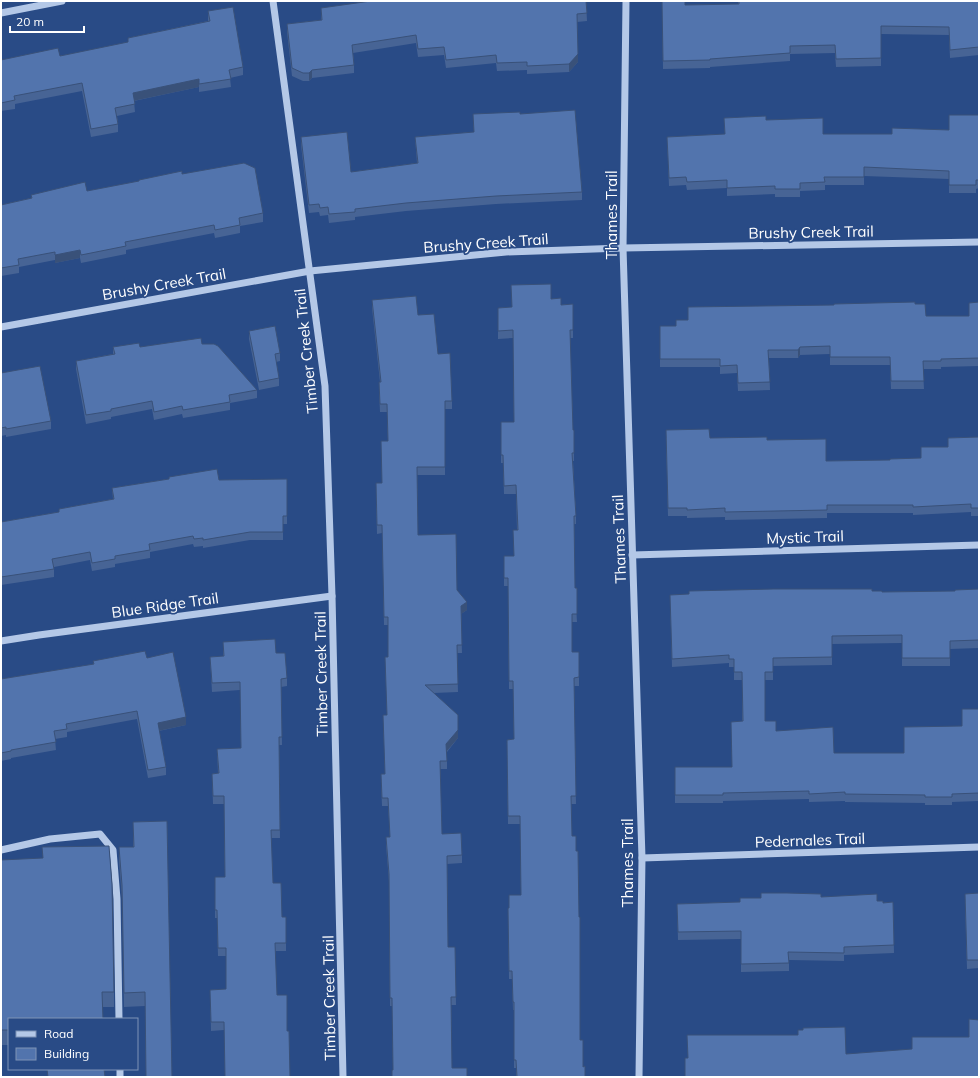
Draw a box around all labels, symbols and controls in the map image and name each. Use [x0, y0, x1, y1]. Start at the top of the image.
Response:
scale bar [10, 8, 84, 34]
text: 20 m [16, 14, 44, 29]
street label: Thames Trail [602, 171, 621, 259]
street label: Brushy Creek Trail [748, 221, 874, 243]
street label: Brushy Creek Trail [423, 229, 549, 257]
street label: Brushy Creek Trail [101, 264, 227, 304]
street label: Timber Creek Trail [290, 288, 322, 414]
street label: Thames Trail [608, 494, 630, 584]
street label: Mystic Trail [766, 526, 844, 548]
street label: Blue Ridge Trail [110, 588, 220, 622]
street label: Timber Creek Trail [310, 611, 332, 737]
street label: Thames Trail [618, 819, 637, 907]
street label: Pedernales Trail [754, 829, 866, 851]
street label: Timber Creek Trail [318, 935, 340, 1061]
legend [8, 1018, 138, 1070]
text: Road [44, 1026, 73, 1041]
text: Building [44, 1046, 89, 1061]

